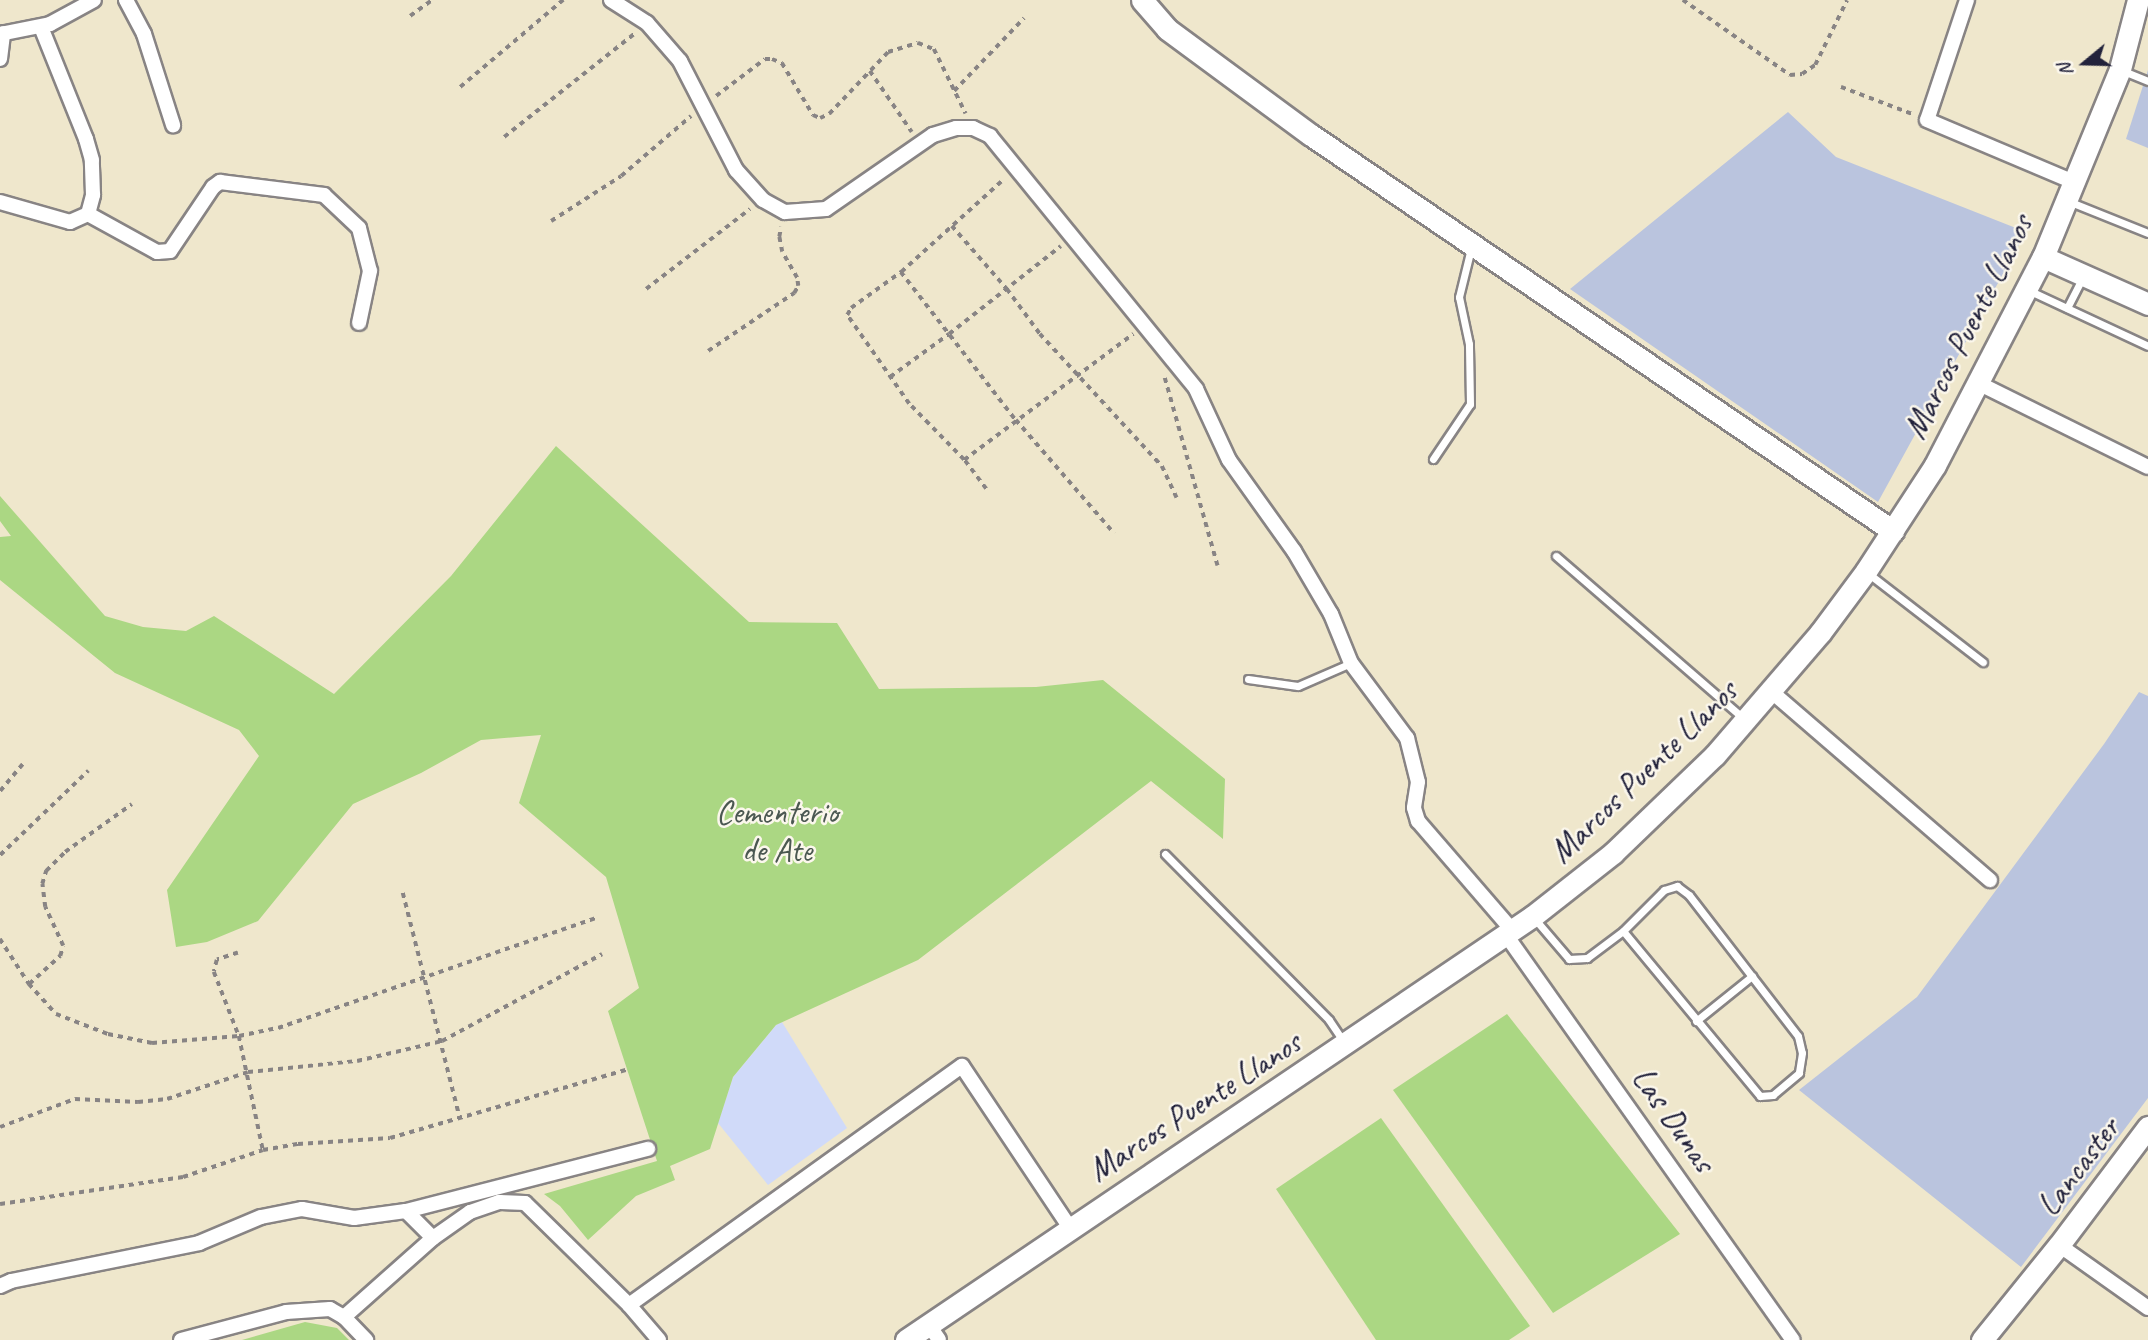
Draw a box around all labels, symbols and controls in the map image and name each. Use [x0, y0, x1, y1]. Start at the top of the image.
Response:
north arrow [2050, 28, 2120, 98]
text: N [2052, 60, 2078, 79]
street label: Marcos Puente Llanos [1895, 208, 2043, 446]
street label: Marcos Puente Llanos [1542, 672, 1746, 872]
park label: Cementerio de Ate [716, 793, 838, 871]
street label: Marcos Puente Llanos [1081, 1023, 1309, 1191]
street label: Las Dunas [1623, 1060, 1723, 1180]
street label: Lancaster [2029, 1110, 2129, 1224]

